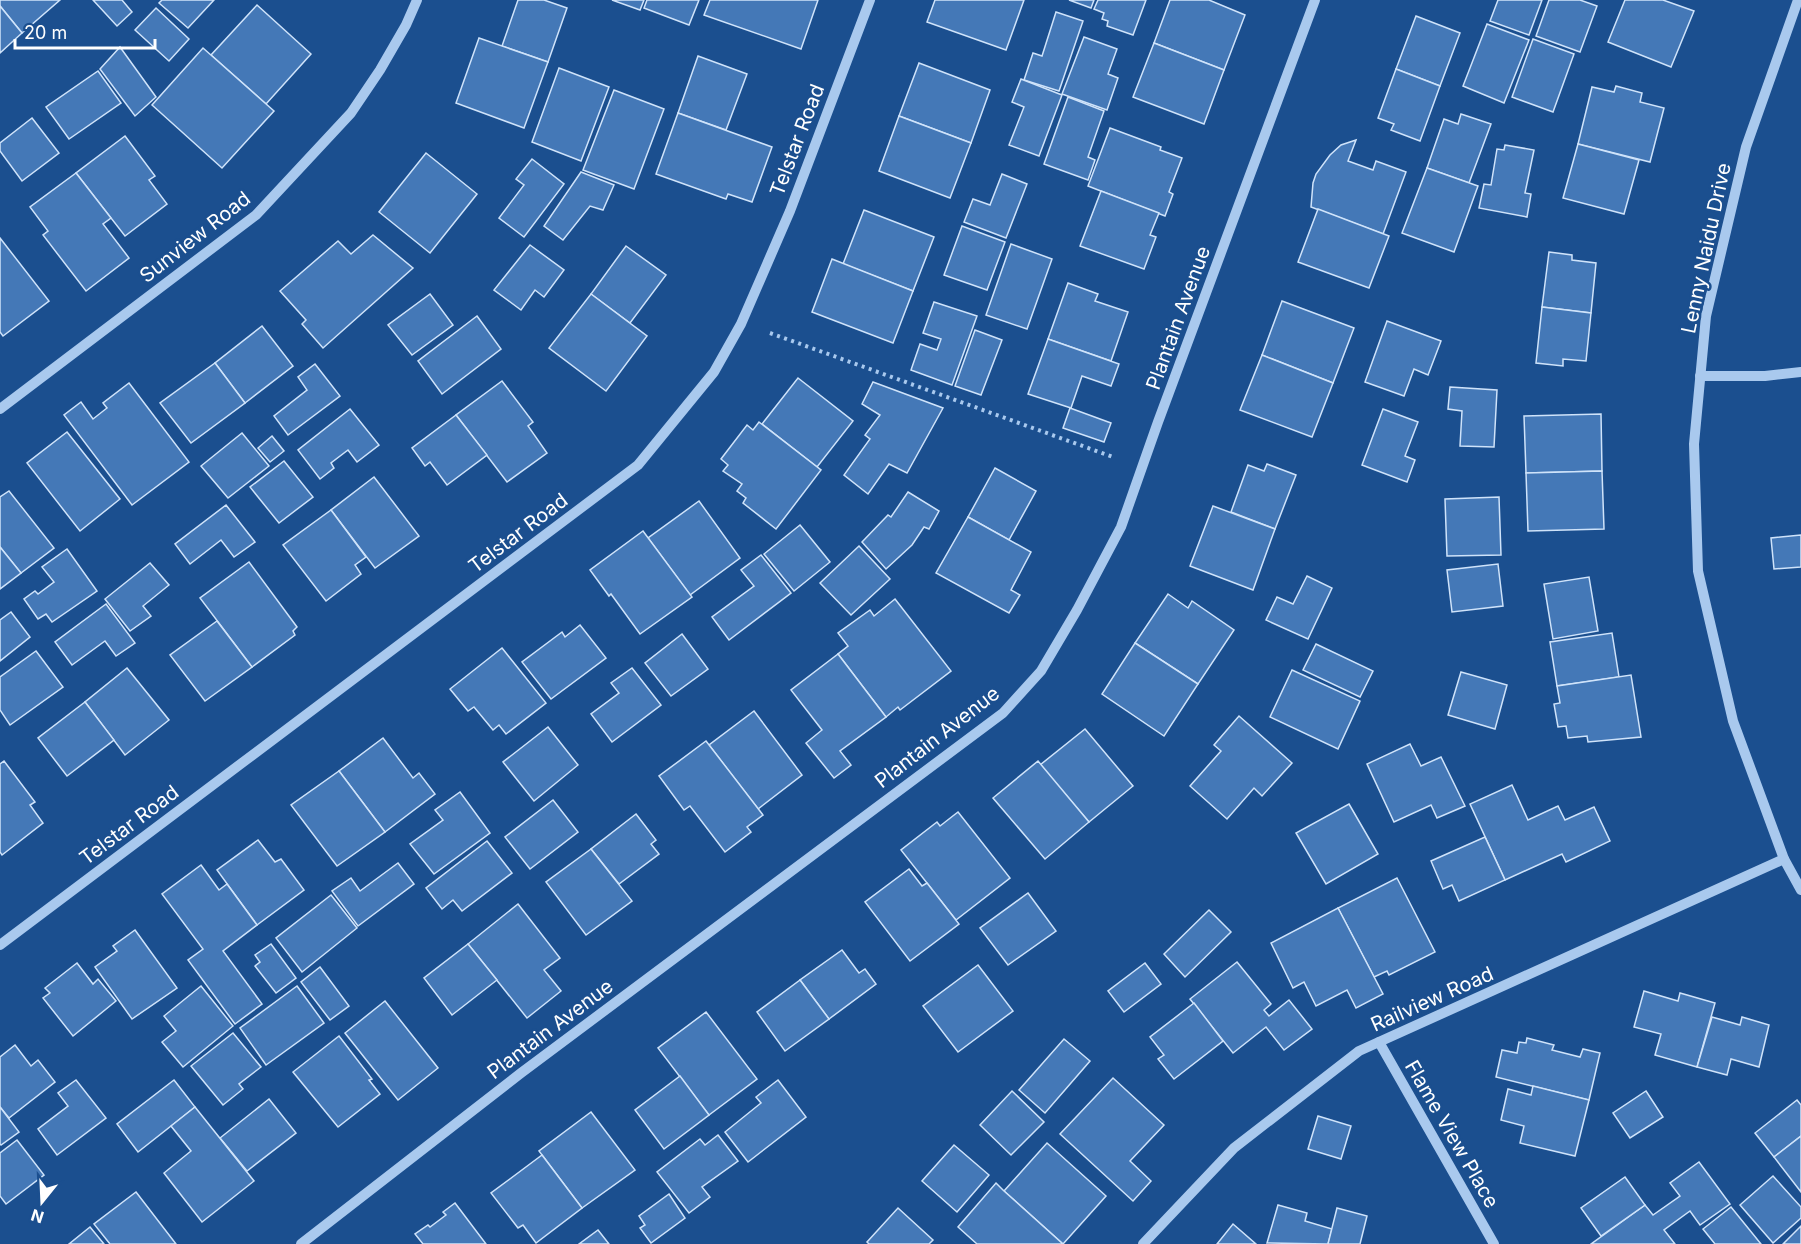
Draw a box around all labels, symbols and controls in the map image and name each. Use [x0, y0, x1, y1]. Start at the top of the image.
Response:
scale bar [15, 12, 154, 50]
text: 20 m [24, 22, 67, 43]
street label: Telstar Road [765, 81, 829, 199]
street label: Lenny Naidu Drive [1676, 161, 1736, 335]
street label: Sunview Road [135, 186, 255, 288]
street label: Plantain Avenue [1141, 243, 1215, 393]
street label: Telstar Road [464, 488, 572, 578]
street label: Plantain Avenue [870, 681, 1004, 793]
street label: Telstar Road [75, 780, 183, 870]
street label: Railview Road [1367, 961, 1497, 1037]
street label: Plantain Avenue [482, 974, 618, 1084]
street label: Flame View Place [1400, 1056, 1504, 1212]
north arrow [12, 1172, 72, 1232]
text: N [28, 1205, 46, 1228]

